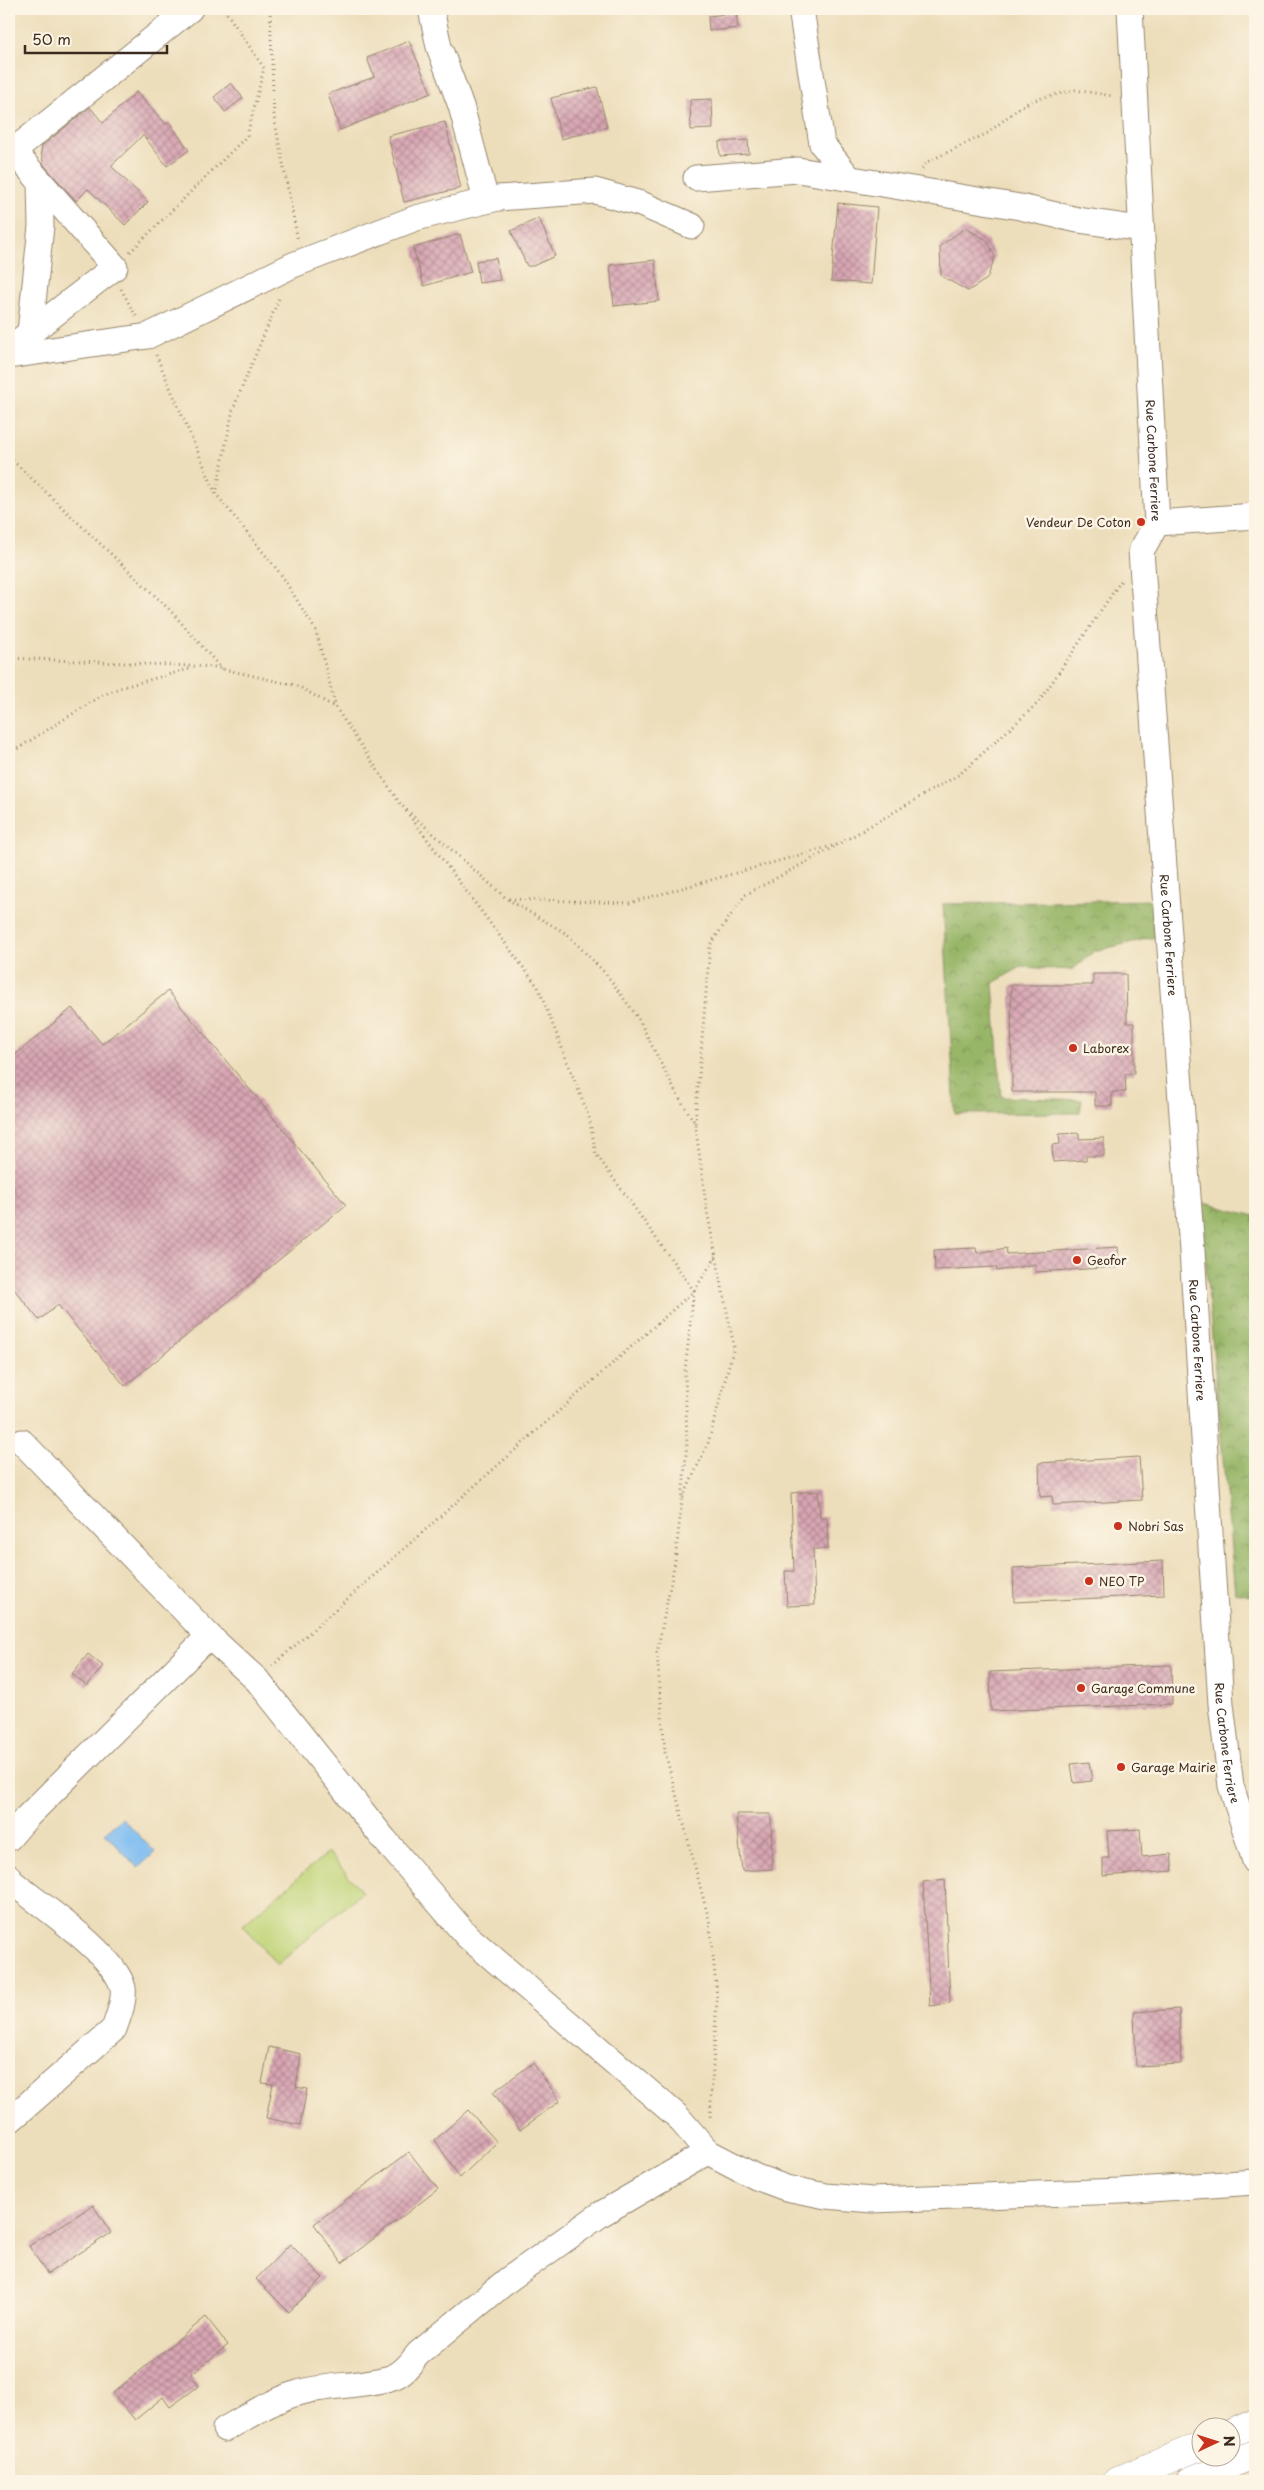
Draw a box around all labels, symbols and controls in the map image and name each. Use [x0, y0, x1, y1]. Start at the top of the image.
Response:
scale bar [25, 22, 168, 54]
text: 50 m [32, 27, 71, 50]
street label: Rue Carbone Ferriere [1142, 399, 1166, 522]
place label: Vendeur De Coton [1026, 513, 1131, 531]
marker: Vendeur De Coton [1135, 516, 1147, 528]
street label: Rue Carbone Ferriere [1156, 874, 1182, 997]
place label: Laborex [1083, 1039, 1129, 1057]
marker: Laborex [1067, 1042, 1079, 1054]
place label: Geofor [1087, 1251, 1127, 1269]
marker: Geofor [1071, 1254, 1083, 1266]
street label: Rue Carbone Ferriere [1185, 1279, 1211, 1401]
place label: Nobri Sas [1128, 1517, 1184, 1535]
marker: Nobri Sas [1112, 1520, 1124, 1532]
place label: NEO TP [1099, 1572, 1144, 1590]
marker: NEO TP [1083, 1575, 1095, 1587]
place label: Garage Commune [1091, 1679, 1196, 1697]
marker: Garage Commune [1075, 1682, 1087, 1694]
street label: Rue Carbone Ferriere [1211, 1682, 1245, 1806]
place label: Garage Mairie [1131, 1758, 1216, 1776]
marker: Garage Mairie [1115, 1761, 1127, 1773]
north arrow [1192, 2418, 1242, 2468]
text: N [1219, 2435, 1240, 2447]

